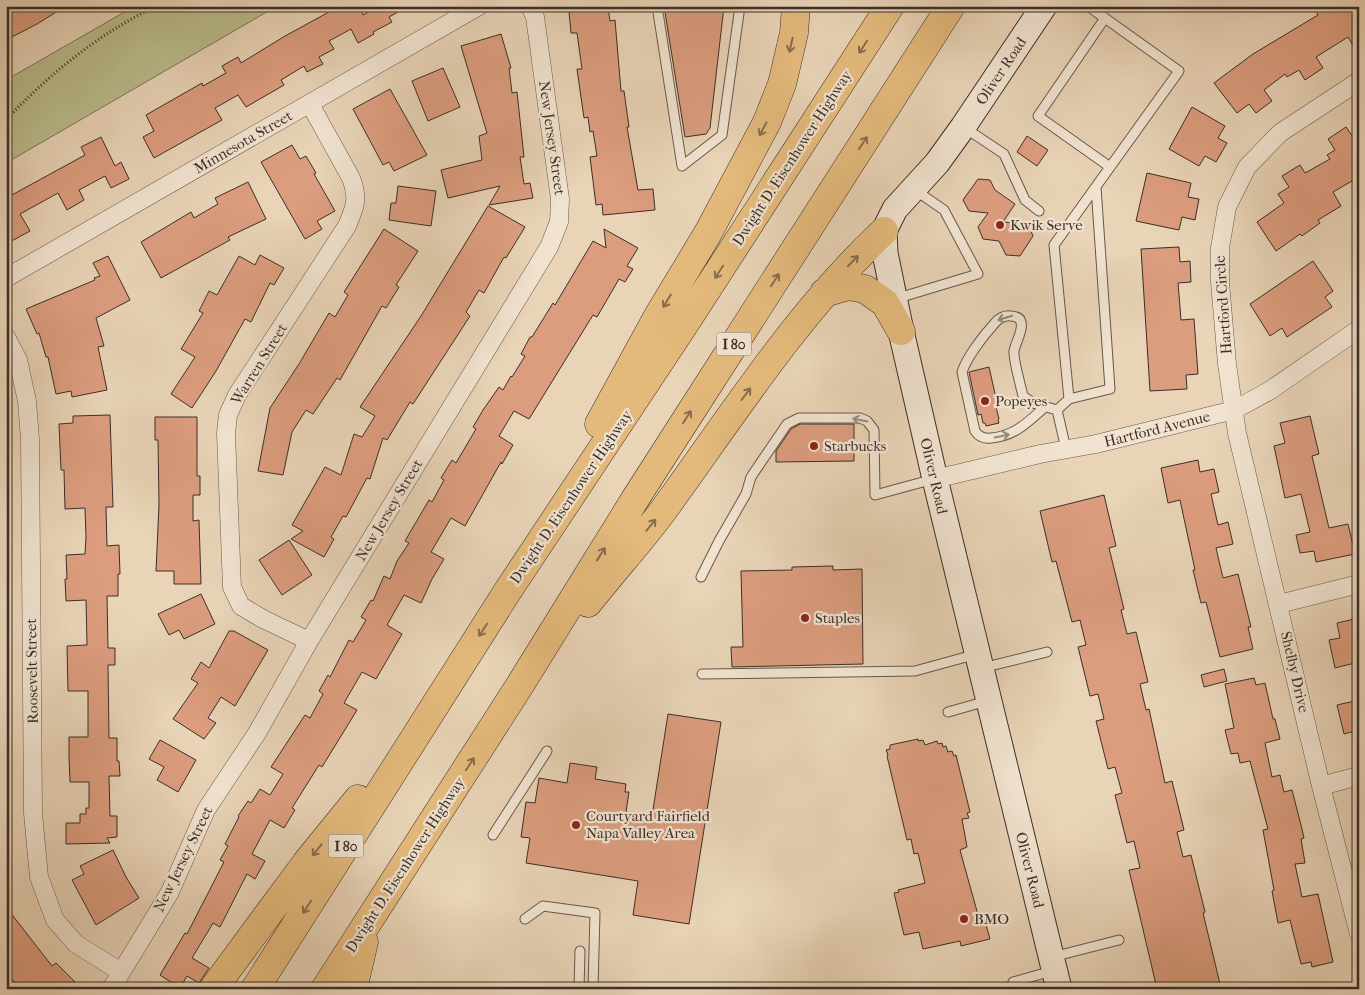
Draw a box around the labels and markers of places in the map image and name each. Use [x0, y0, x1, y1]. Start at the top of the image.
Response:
place label: Kwik Serve [1010, 216, 1083, 234]
marker: Kwik Serve [994, 219, 1006, 231]
place label: Popeyes [995, 392, 1048, 410]
marker: Popeyes [979, 395, 991, 407]
place label: Starbucks [824, 437, 887, 455]
marker: Starbucks [808, 440, 820, 452]
place label: Staples [815, 609, 860, 627]
marker: Staples [799, 612, 811, 624]
place label: Courtyard Fairfield Napa Valley Area [586, 807, 711, 842]
marker: Courtyard Fairfield Napa Valley Area [570, 819, 582, 831]
place label: BMO [974, 910, 1009, 928]
marker: BMO [958, 913, 970, 925]

